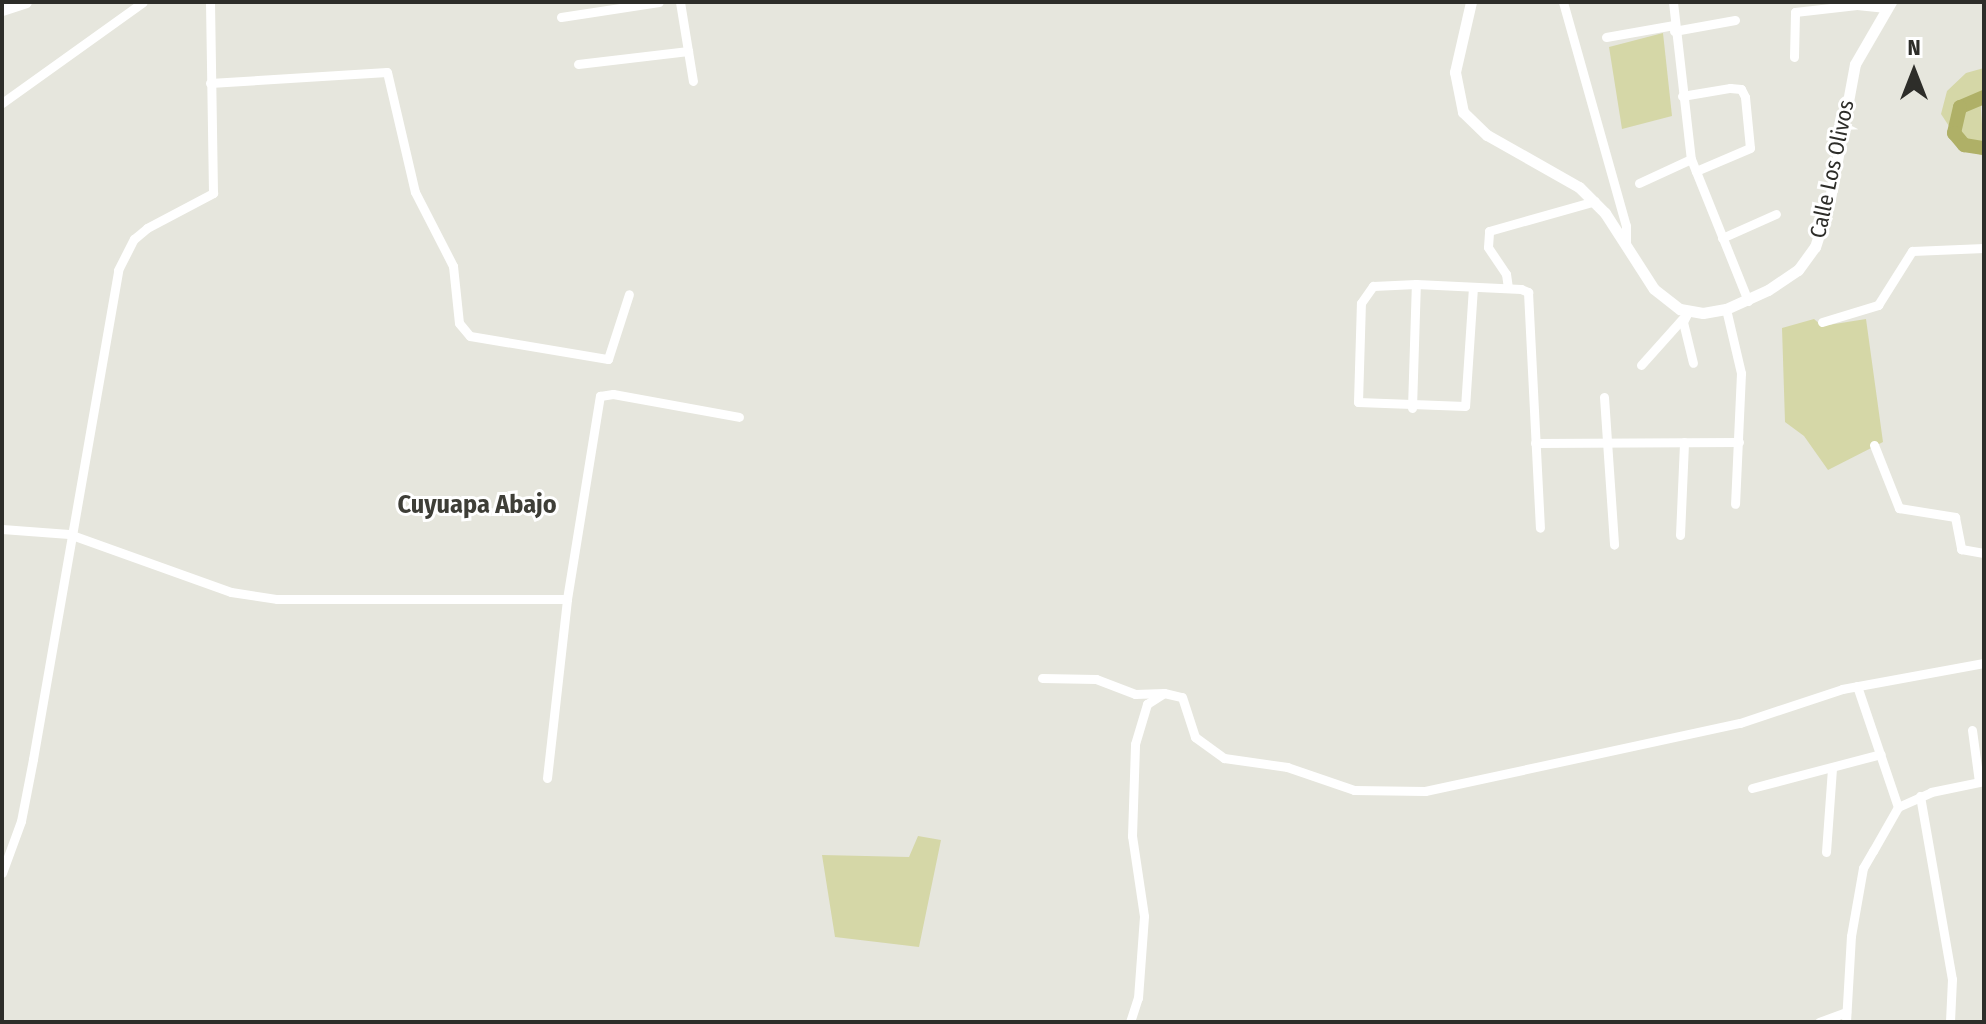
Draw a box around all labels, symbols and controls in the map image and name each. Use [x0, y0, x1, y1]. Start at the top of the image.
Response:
north arrow [1874, 32, 1954, 112]
text: N [1907, 34, 1921, 61]
street label: Calle Los Olivos [1805, 98, 1859, 240]
district label: Cuyuapa Abajo [397, 489, 557, 521]

